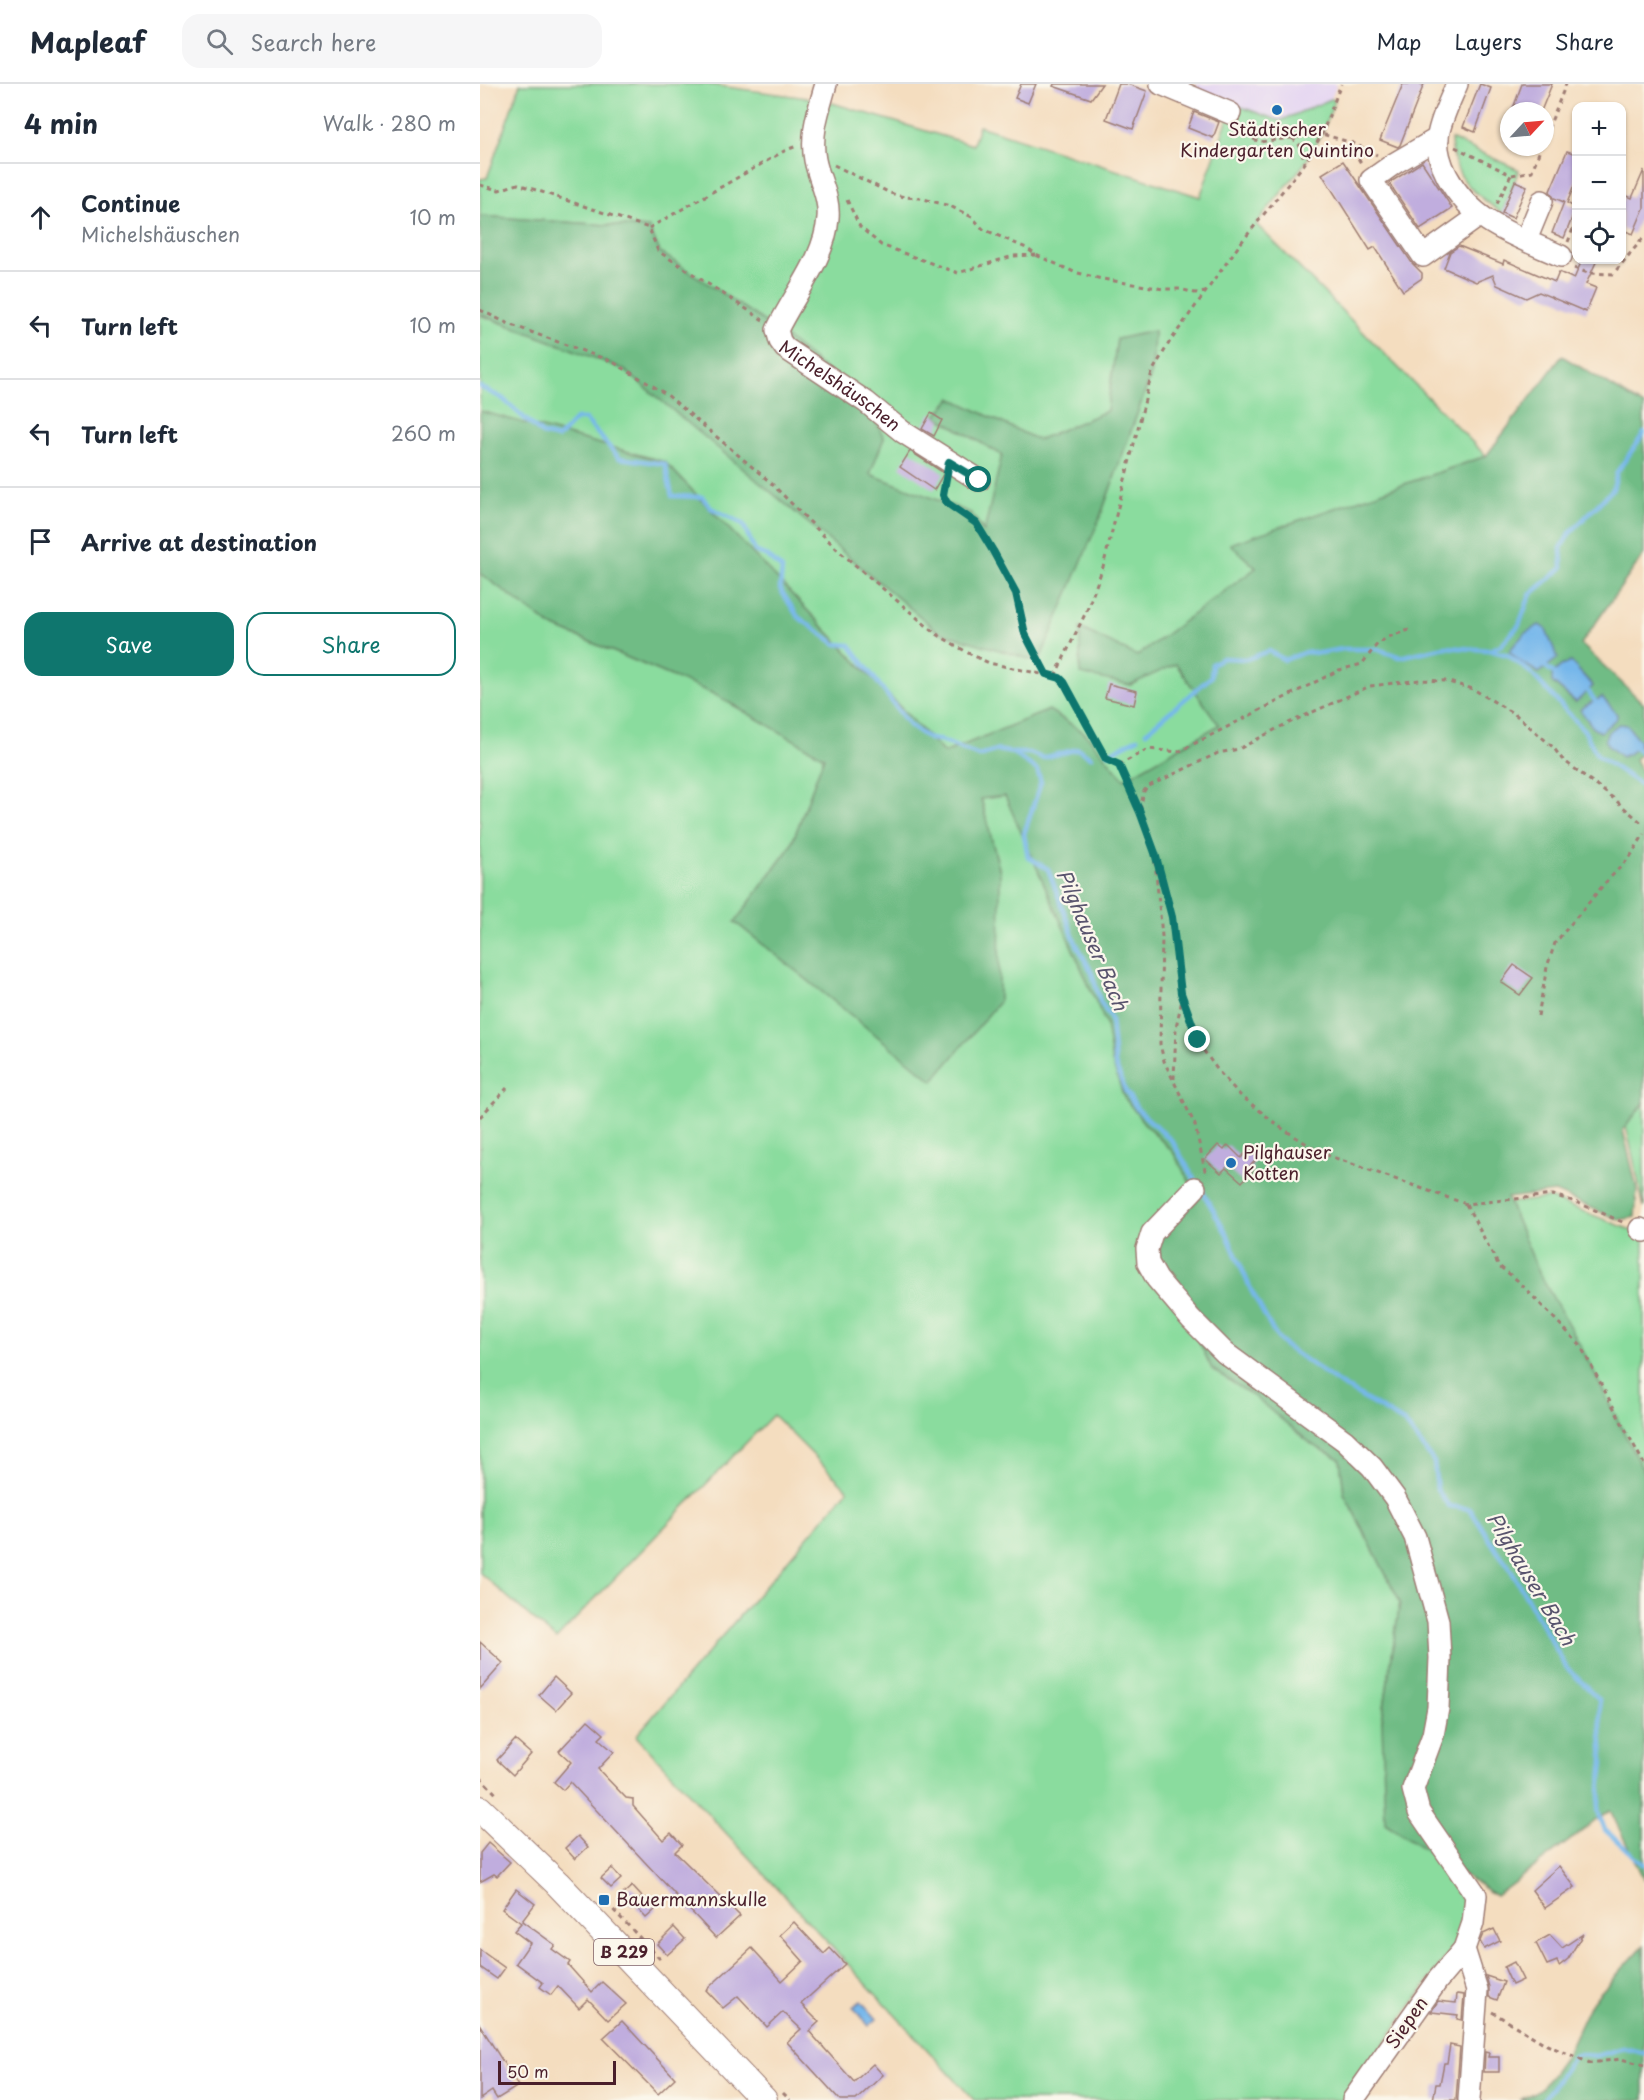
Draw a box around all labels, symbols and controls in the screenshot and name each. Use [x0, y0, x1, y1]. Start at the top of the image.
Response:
search box [182, 14, 602, 68]
text: Mapleaf [30, 20, 146, 63]
icon: search [203, 25, 236, 58]
text: Search here [251, 25, 376, 58]
text: Map [1377, 25, 1421, 57]
text: Layers [1454, 25, 1522, 57]
text: Share [1555, 25, 1614, 57]
north arrow [1500, 102, 1554, 156]
map controls [1572, 102, 1626, 264]
button: + [1572, 102, 1626, 156]
marker: Städtischer Kindergarten Quintino [1270, 103, 1284, 117]
text: 4 min [24, 104, 98, 143]
text: Walk · 280 m [323, 108, 456, 138]
place label: Städtischer Kindergarten Quintino [1180, 115, 1374, 163]
button: − [1572, 156, 1626, 210]
text: Continue [81, 186, 180, 219]
icon: ahead [24, 201, 57, 234]
text: 10 m [409, 202, 456, 232]
button: locate [1572, 210, 1626, 264]
text: Michelshäuschen [81, 219, 240, 249]
icon: left [24, 309, 57, 342]
text: Turn left [81, 309, 178, 342]
text: 10 m [409, 310, 456, 340]
street label: Michelshäuschen [774, 333, 907, 437]
icon: left [24, 417, 57, 450]
text: Turn left [81, 417, 178, 450]
text: 260 m [391, 418, 456, 448]
route start [965, 466, 991, 492]
icon: arrive [24, 525, 57, 558]
text: Arrive at destination [81, 525, 317, 558]
button: Save [24, 612, 234, 676]
button: Share [246, 612, 456, 676]
water label: Pilghauser Bach [1050, 864, 1136, 1015]
route end [1184, 1026, 1210, 1052]
place label: Pilghauser Kotten [1243, 1138, 1332, 1186]
marker: Pilghauser Kotten [1224, 1156, 1238, 1170]
water label: Pilghauser Bach [1480, 1506, 1584, 1651]
place label: Bauermannskulle [616, 1885, 767, 1912]
marker: Bauermannskulle [597, 1893, 611, 1907]
road number: B 229 [594, 1939, 654, 1965]
street label: Siepen [1378, 1991, 1434, 2054]
scale bar [498, 2058, 616, 2086]
text: 50 m [507, 2059, 548, 2083]

